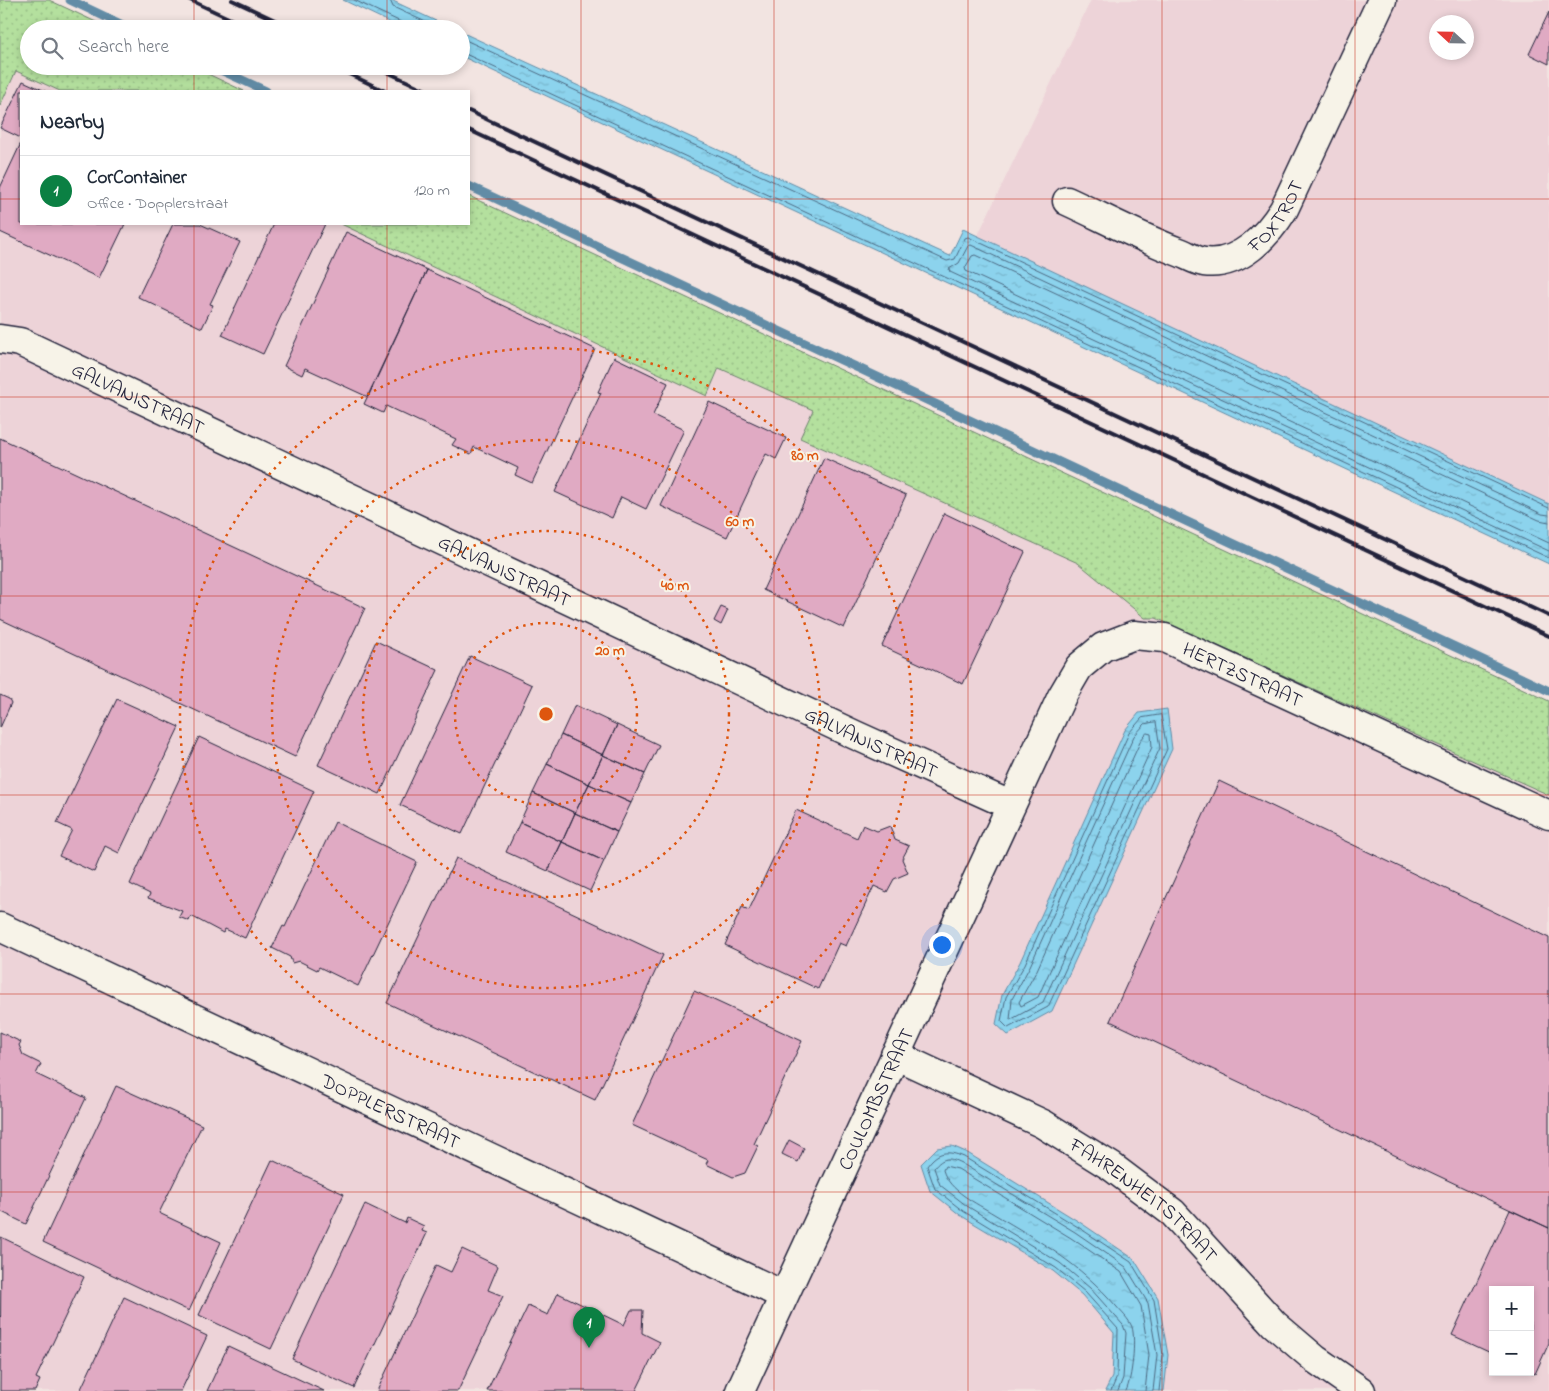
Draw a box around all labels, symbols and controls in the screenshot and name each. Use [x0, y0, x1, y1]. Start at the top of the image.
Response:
north arrow [1429, 15, 1474, 60]
search box [20, 20, 470, 75]
icon: search [38, 34, 66, 62]
text: Search here [78, 34, 169, 61]
text: Nearby [40, 108, 104, 138]
text: CorContainer [87, 165, 187, 192]
street label: FOXTROT [1242, 176, 1312, 262]
text: 1 [53, 179, 59, 203]
text: 120 m [414, 179, 450, 203]
text: Office · Dopplerstraat [87, 192, 228, 216]
street label: GALVANISTRAAT [66, 356, 208, 444]
text: 80 m [790, 445, 819, 467]
text: 60 m [725, 511, 755, 533]
street label: GALVANISTRAAT [433, 529, 575, 616]
text: 40 m [660, 575, 689, 597]
street label: HERTZSTRAAT [1177, 636, 1307, 716]
text: 20 m [594, 640, 625, 662]
street label: GALVANISTRAAT [799, 701, 942, 787]
centre of rings [537, 705, 555, 723]
your location [929, 932, 955, 958]
street label: COULOMBSTRAAT [832, 1024, 923, 1176]
street label: DOPPLERSTRAAT [315, 1067, 464, 1158]
street label: FAHRENHEITSTRAAT [1062, 1131, 1223, 1270]
map controls [1489, 1286, 1534, 1376]
button: + [1489, 1286, 1534, 1331]
pin: 1 [573, 1307, 605, 1348]
button: − [1489, 1331, 1534, 1376]

